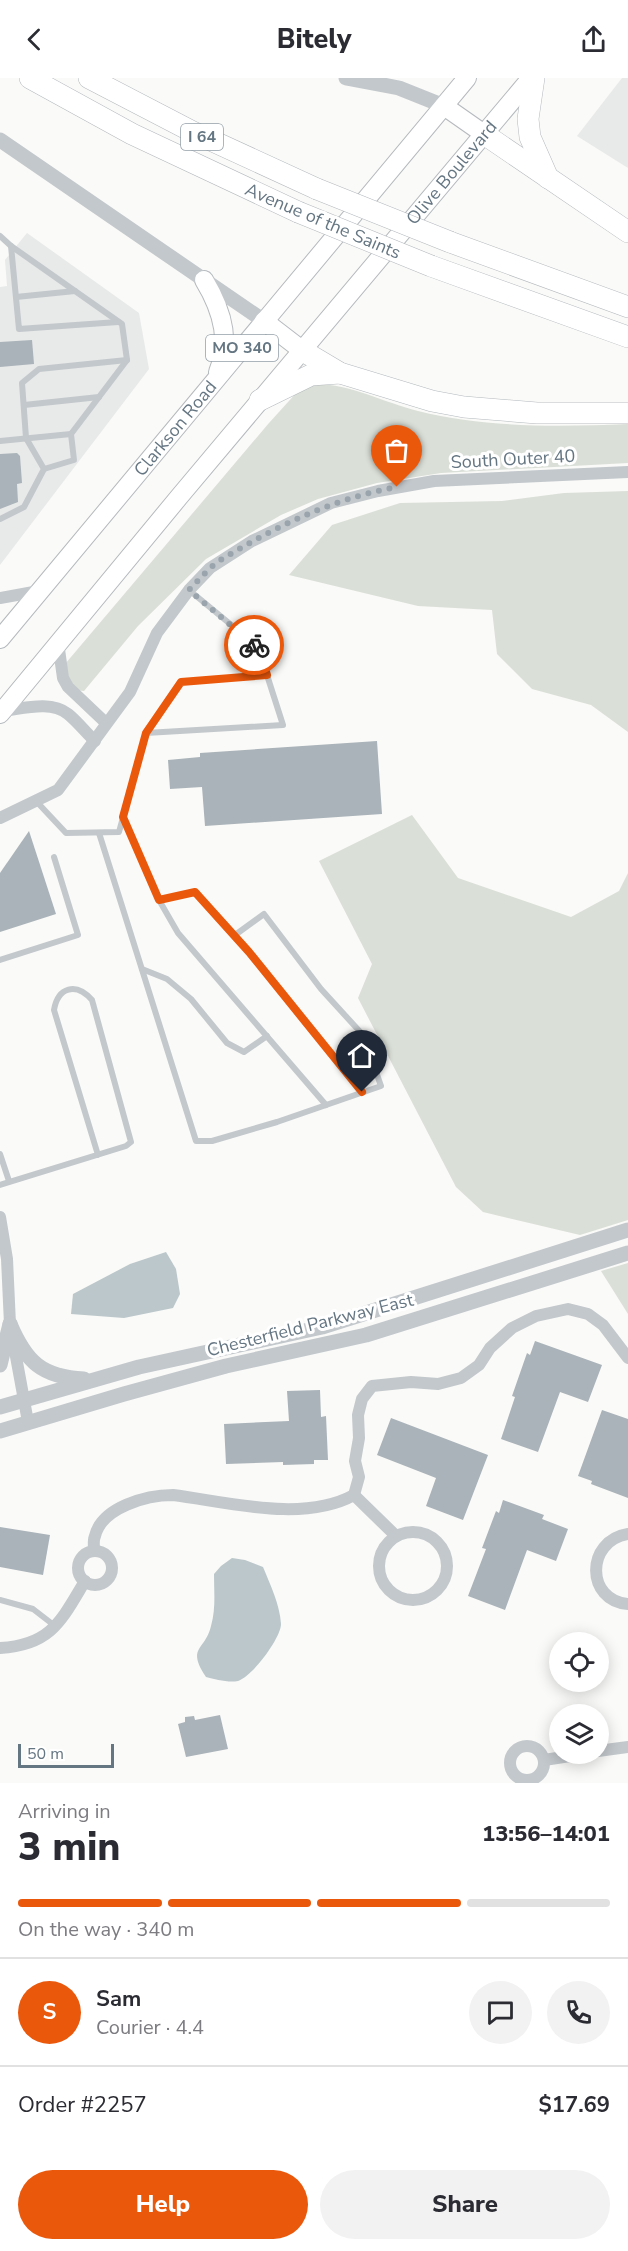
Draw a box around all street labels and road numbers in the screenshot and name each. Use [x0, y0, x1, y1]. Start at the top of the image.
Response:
street label: Olive Boulevard [401, 115, 502, 230]
road number: I 64 [181, 124, 223, 150]
street label: Avenue of the Saints [241, 177, 405, 265]
road number: MO 340 [206, 335, 278, 361]
street label: Clarkson Road [128, 375, 222, 481]
street label: South Outer 40 [450, 444, 576, 474]
street label: Chesterfield Parkway East [204, 1288, 416, 1362]

